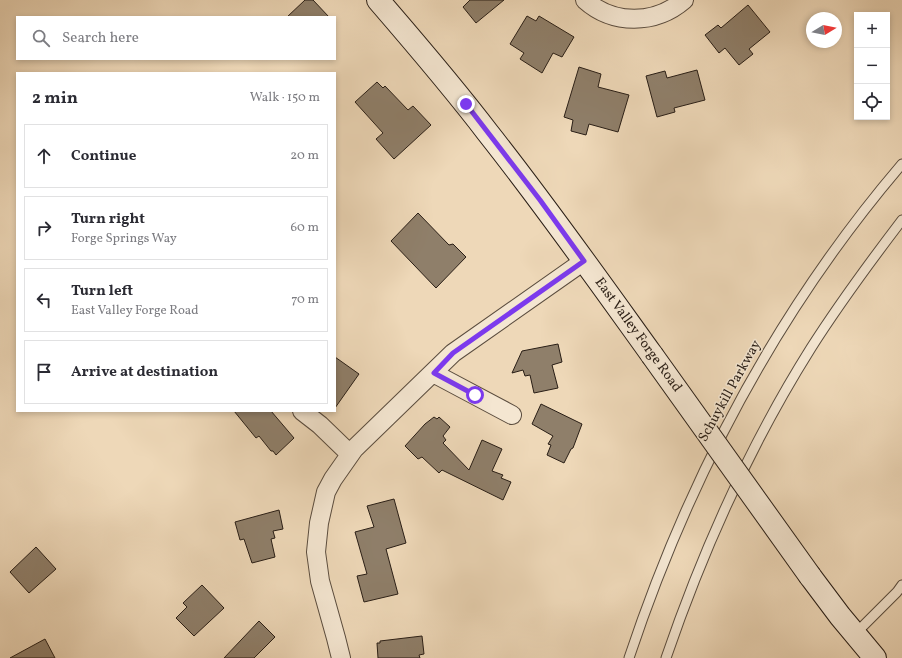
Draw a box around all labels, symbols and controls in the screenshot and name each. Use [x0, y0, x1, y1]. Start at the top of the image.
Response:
north arrow [806, 12, 842, 48]
map controls [854, 12, 890, 120]
button: + [854, 12, 890, 48]
search box [16, 16, 336, 60]
icon: search [30, 27, 52, 49]
text: Search here [62, 28, 139, 49]
button: − [854, 48, 890, 84]
button: locate [854, 84, 890, 120]
text: 2 min [32, 87, 78, 110]
text: Walk · 150 m [250, 89, 320, 107]
route end [457, 95, 475, 113]
icon: ahead [33, 145, 55, 167]
text: Continue [71, 146, 136, 167]
text: 20 m [290, 147, 319, 165]
text: Turn right [71, 209, 145, 230]
icon: right [33, 217, 55, 239]
text: 60 m [291, 219, 319, 237]
text: Forge Springs Way [71, 230, 177, 248]
street label: East Valley Forge Road [590, 274, 686, 396]
text: Turn left [71, 281, 133, 302]
icon: left [33, 289, 55, 311]
text: 70 m [291, 291, 319, 309]
text: East Valley Forge Road [71, 302, 199, 320]
street label: Schuykill Parkway [694, 336, 766, 445]
icon: arrive [33, 361, 55, 383]
text: Arrive at destination [71, 362, 218, 383]
route start [466, 386, 484, 404]

